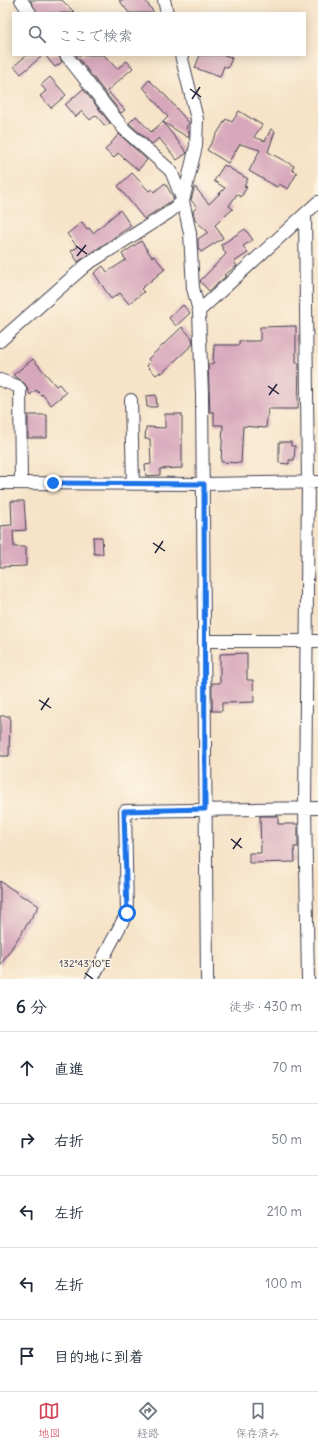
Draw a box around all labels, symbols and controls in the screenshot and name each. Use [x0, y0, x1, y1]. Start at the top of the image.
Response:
search box [12, 12, 306, 56]
icon: search [26, 23, 48, 45]
text: ここで検索 [58, 26, 133, 45]
route end [44, 474, 62, 492]
route start [118, 904, 136, 922]
text: 132°43'10"E [59, 957, 111, 970]
text: 6 分 [16, 996, 47, 1018]
text: 徒歩 · 430 m [229, 998, 302, 1015]
icon: ahead [16, 1057, 38, 1079]
text: 直進 [54, 1059, 84, 1078]
text: 70 m [273, 1059, 302, 1076]
icon: right [16, 1129, 38, 1151]
text: 右折 [54, 1131, 84, 1150]
text: 50 m [271, 1131, 302, 1148]
icon: left [16, 1201, 38, 1223]
text: 左折 [54, 1203, 84, 1222]
text: 210 m [267, 1203, 302, 1220]
icon: left [16, 1273, 38, 1295]
text: 左折 [54, 1275, 84, 1294]
text: 100 m [265, 1275, 302, 1292]
icon: arrive [16, 1345, 38, 1367]
text: 目的地に到着 [54, 1347, 144, 1366]
tab: 地図 [38, 1400, 60, 1440]
tab: 経路 [137, 1400, 159, 1440]
tab: 保存済み [236, 1400, 280, 1440]

